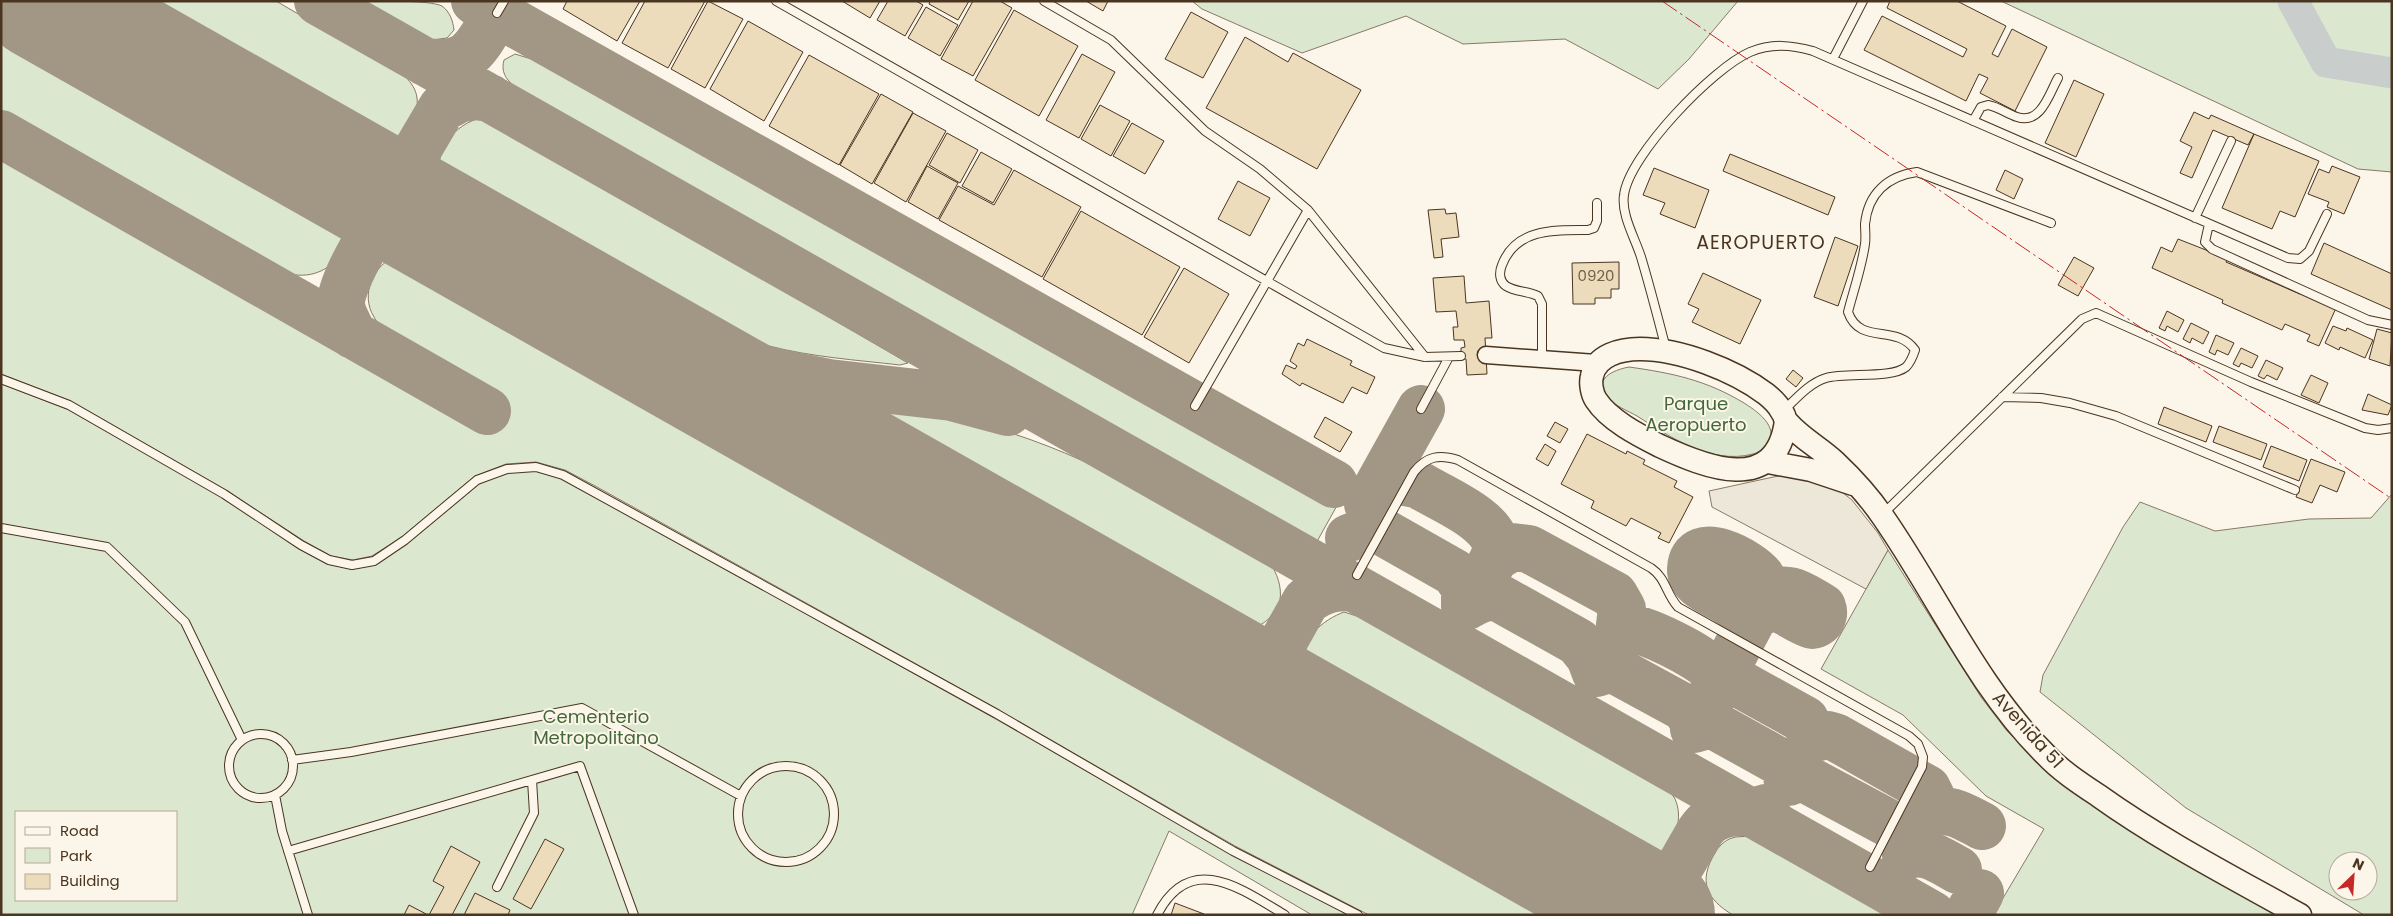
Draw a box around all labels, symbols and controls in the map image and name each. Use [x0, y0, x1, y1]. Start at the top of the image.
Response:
district label: AEROPUERTO [1696, 229, 1826, 256]
house number: 0920 [1578, 265, 1614, 286]
park label: Parque Aeropuerto [1645, 391, 1747, 437]
street label: Avenida 51 [1987, 686, 2070, 774]
park label: Cementerio Metropolitano [533, 704, 659, 750]
legend [15, 811, 178, 901]
text: Road [60, 820, 99, 841]
text: Park [60, 845, 92, 866]
north arrow [2328, 851, 2378, 901]
text: N [2349, 853, 2367, 876]
text: Building [60, 870, 120, 891]

